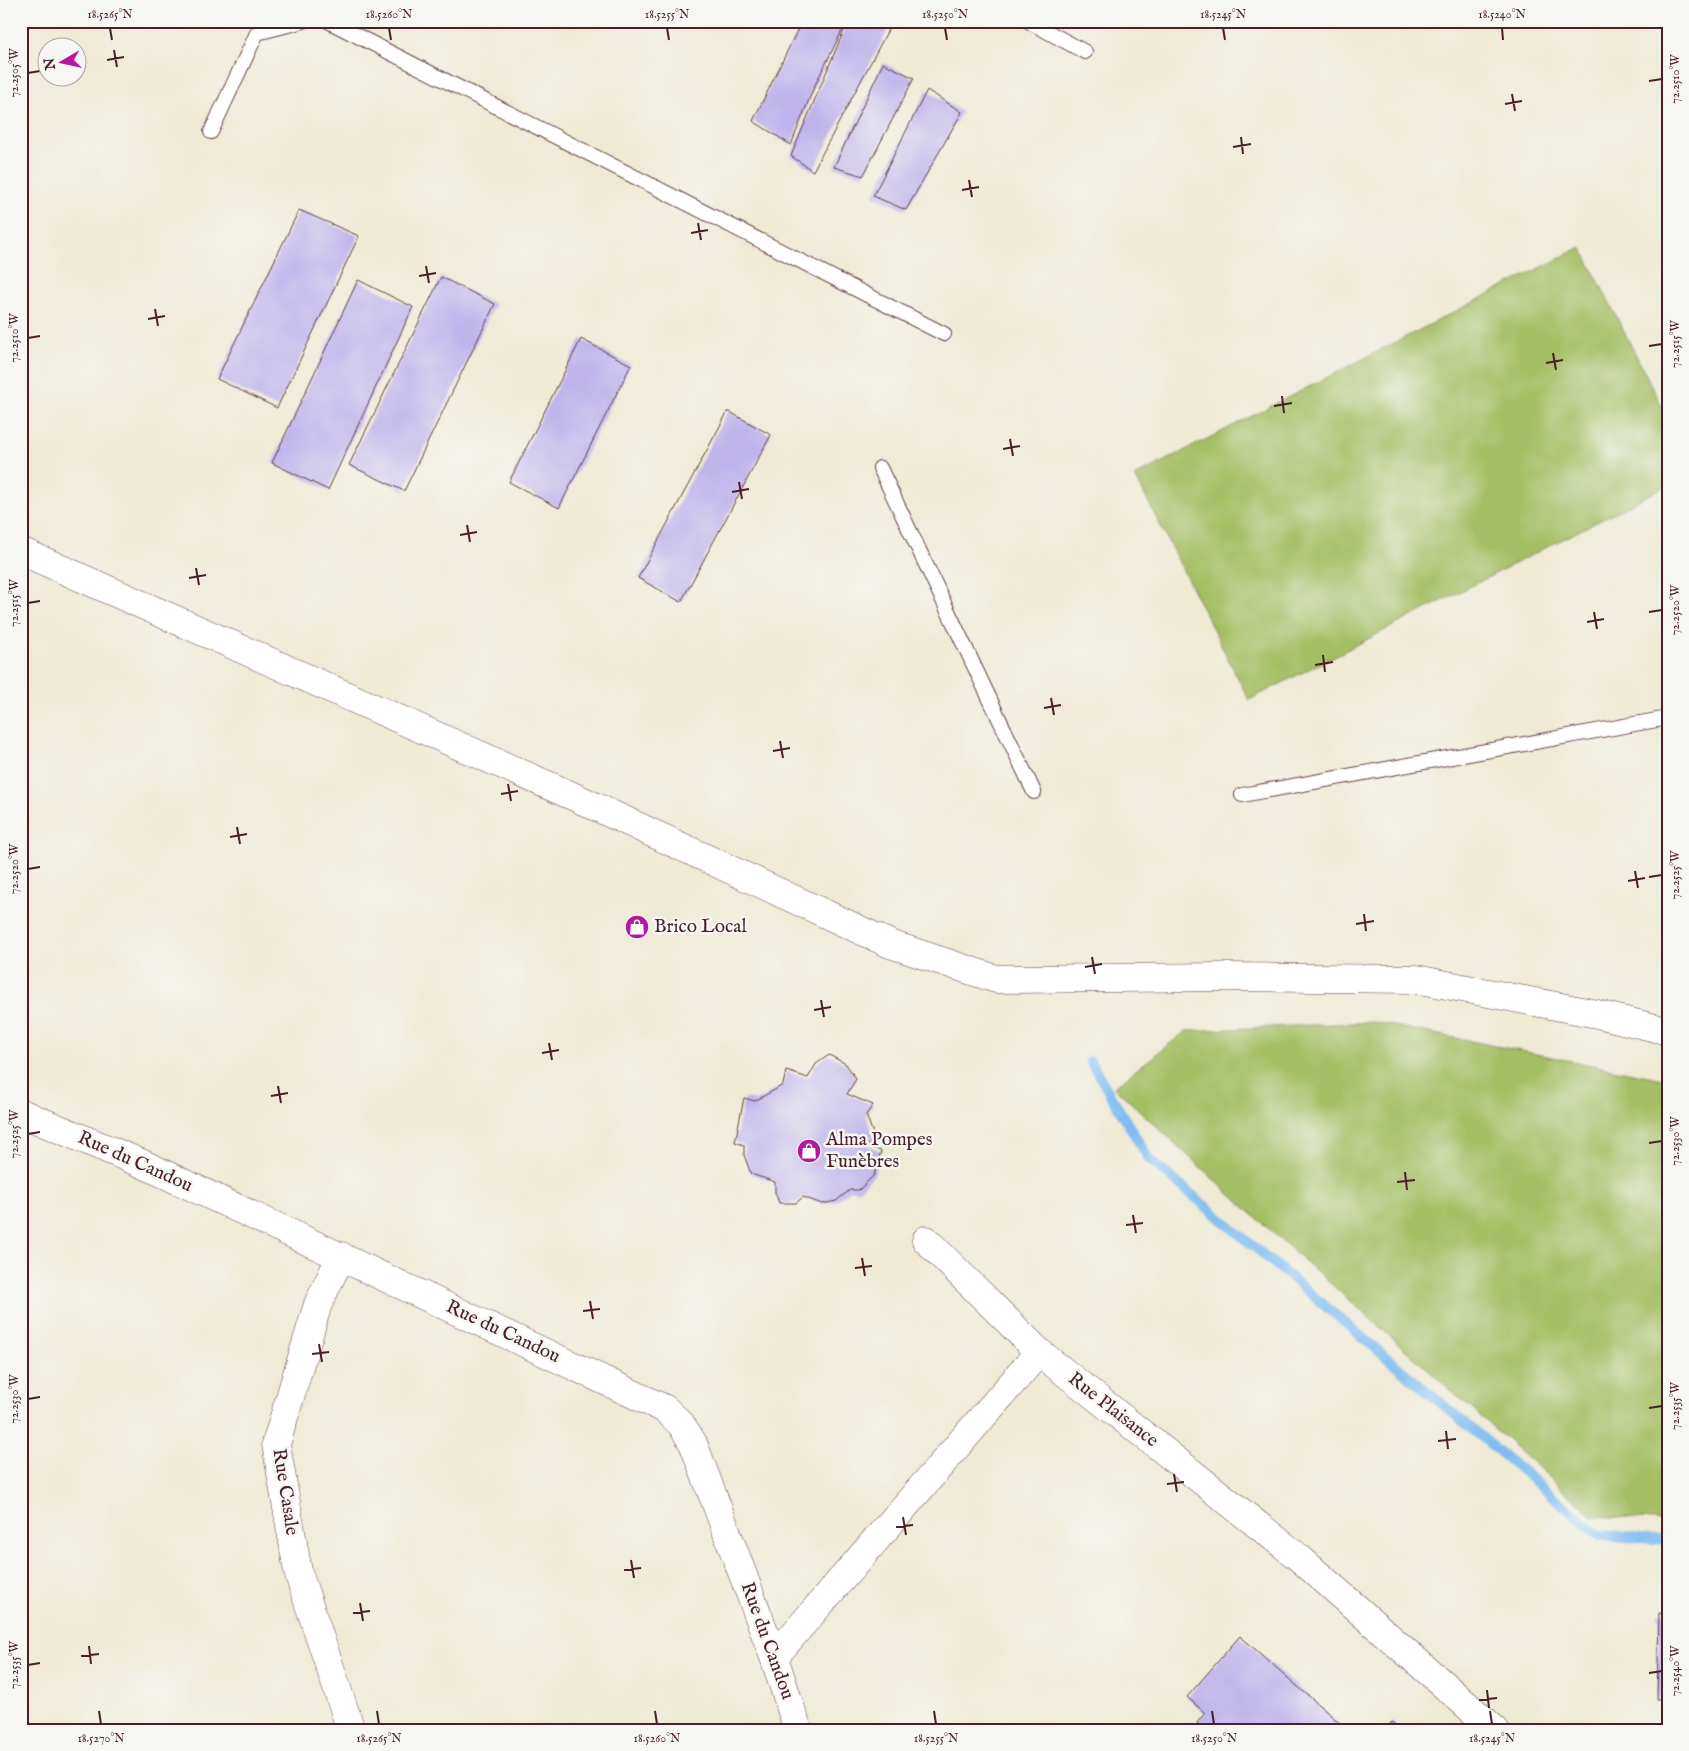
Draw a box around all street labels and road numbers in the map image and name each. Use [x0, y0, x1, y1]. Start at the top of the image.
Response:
street label: Rue du Candou [74, 1126, 196, 1198]
street label: Rue du Candou [442, 1295, 564, 1369]
street label: Rue Plaisance [1063, 1367, 1163, 1453]
street label: Rue Casale [266, 1447, 304, 1537]
street label: Rue du Candou [735, 1579, 799, 1703]

